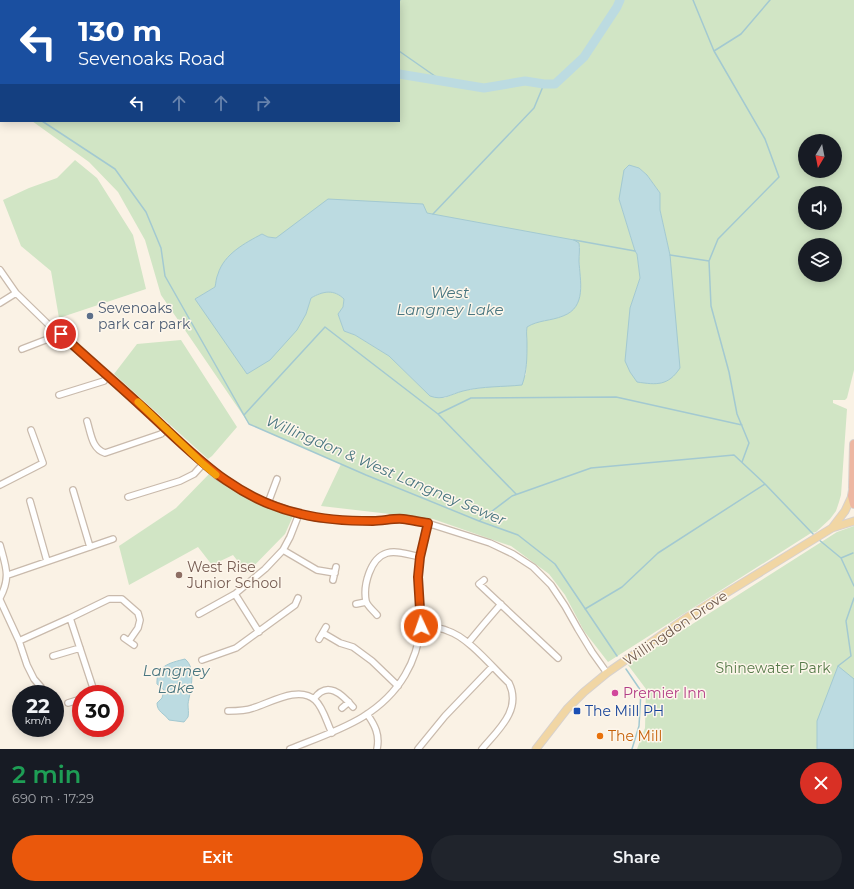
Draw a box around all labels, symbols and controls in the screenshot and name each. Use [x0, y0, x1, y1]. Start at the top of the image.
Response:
text: 130 m [78, 14, 162, 48]
icon: left [12, 16, 64, 68]
text: Sevenoaks Road [78, 48, 225, 70]
icon: left [126, 92, 148, 114]
icon: ahead [168, 92, 190, 114]
icon: ahead [210, 92, 232, 114]
icon: right [252, 92, 274, 114]
north arrow [798, 134, 842, 178]
map controls [798, 134, 842, 282]
button: sound [798, 186, 842, 230]
button: layers [798, 238, 842, 282]
water label: West Langney Lake [396, 283, 504, 319]
place label: Sevenoaks park car park [98, 299, 191, 333]
marker: Sevenoaks park car park [85, 311, 95, 321]
pin [44, 317, 78, 351]
icon: arrive [50, 323, 72, 345]
water label: Willingdon & West Langney Sewer [263, 411, 510, 530]
place label: West Rise Junior School [186, 558, 282, 592]
marker: West Rise Junior School [174, 570, 184, 580]
street label: Willingdon Drove [619, 586, 731, 670]
position arrow [400, 605, 442, 647]
park label: Shinewater Park [715, 659, 831, 677]
water label: Langney Lake [143, 661, 210, 697]
place label: Premier Inn [623, 684, 706, 702]
speed limit sign: 30 [72, 685, 124, 737]
marker: Premier Inn [610, 688, 620, 698]
text: 22 [26, 694, 50, 718]
place label: The Mill PH [585, 702, 664, 720]
marker: The Mill PH [572, 706, 582, 716]
text: km/h [25, 714, 51, 727]
place label: The Mill [608, 727, 662, 745]
marker: The Mill [595, 731, 605, 741]
text: 2 min [12, 760, 81, 789]
button: close [800, 762, 842, 804]
text: 690 m · 17:29 [12, 790, 94, 806]
button: Exit [12, 835, 423, 881]
button: Share [431, 835, 842, 881]

